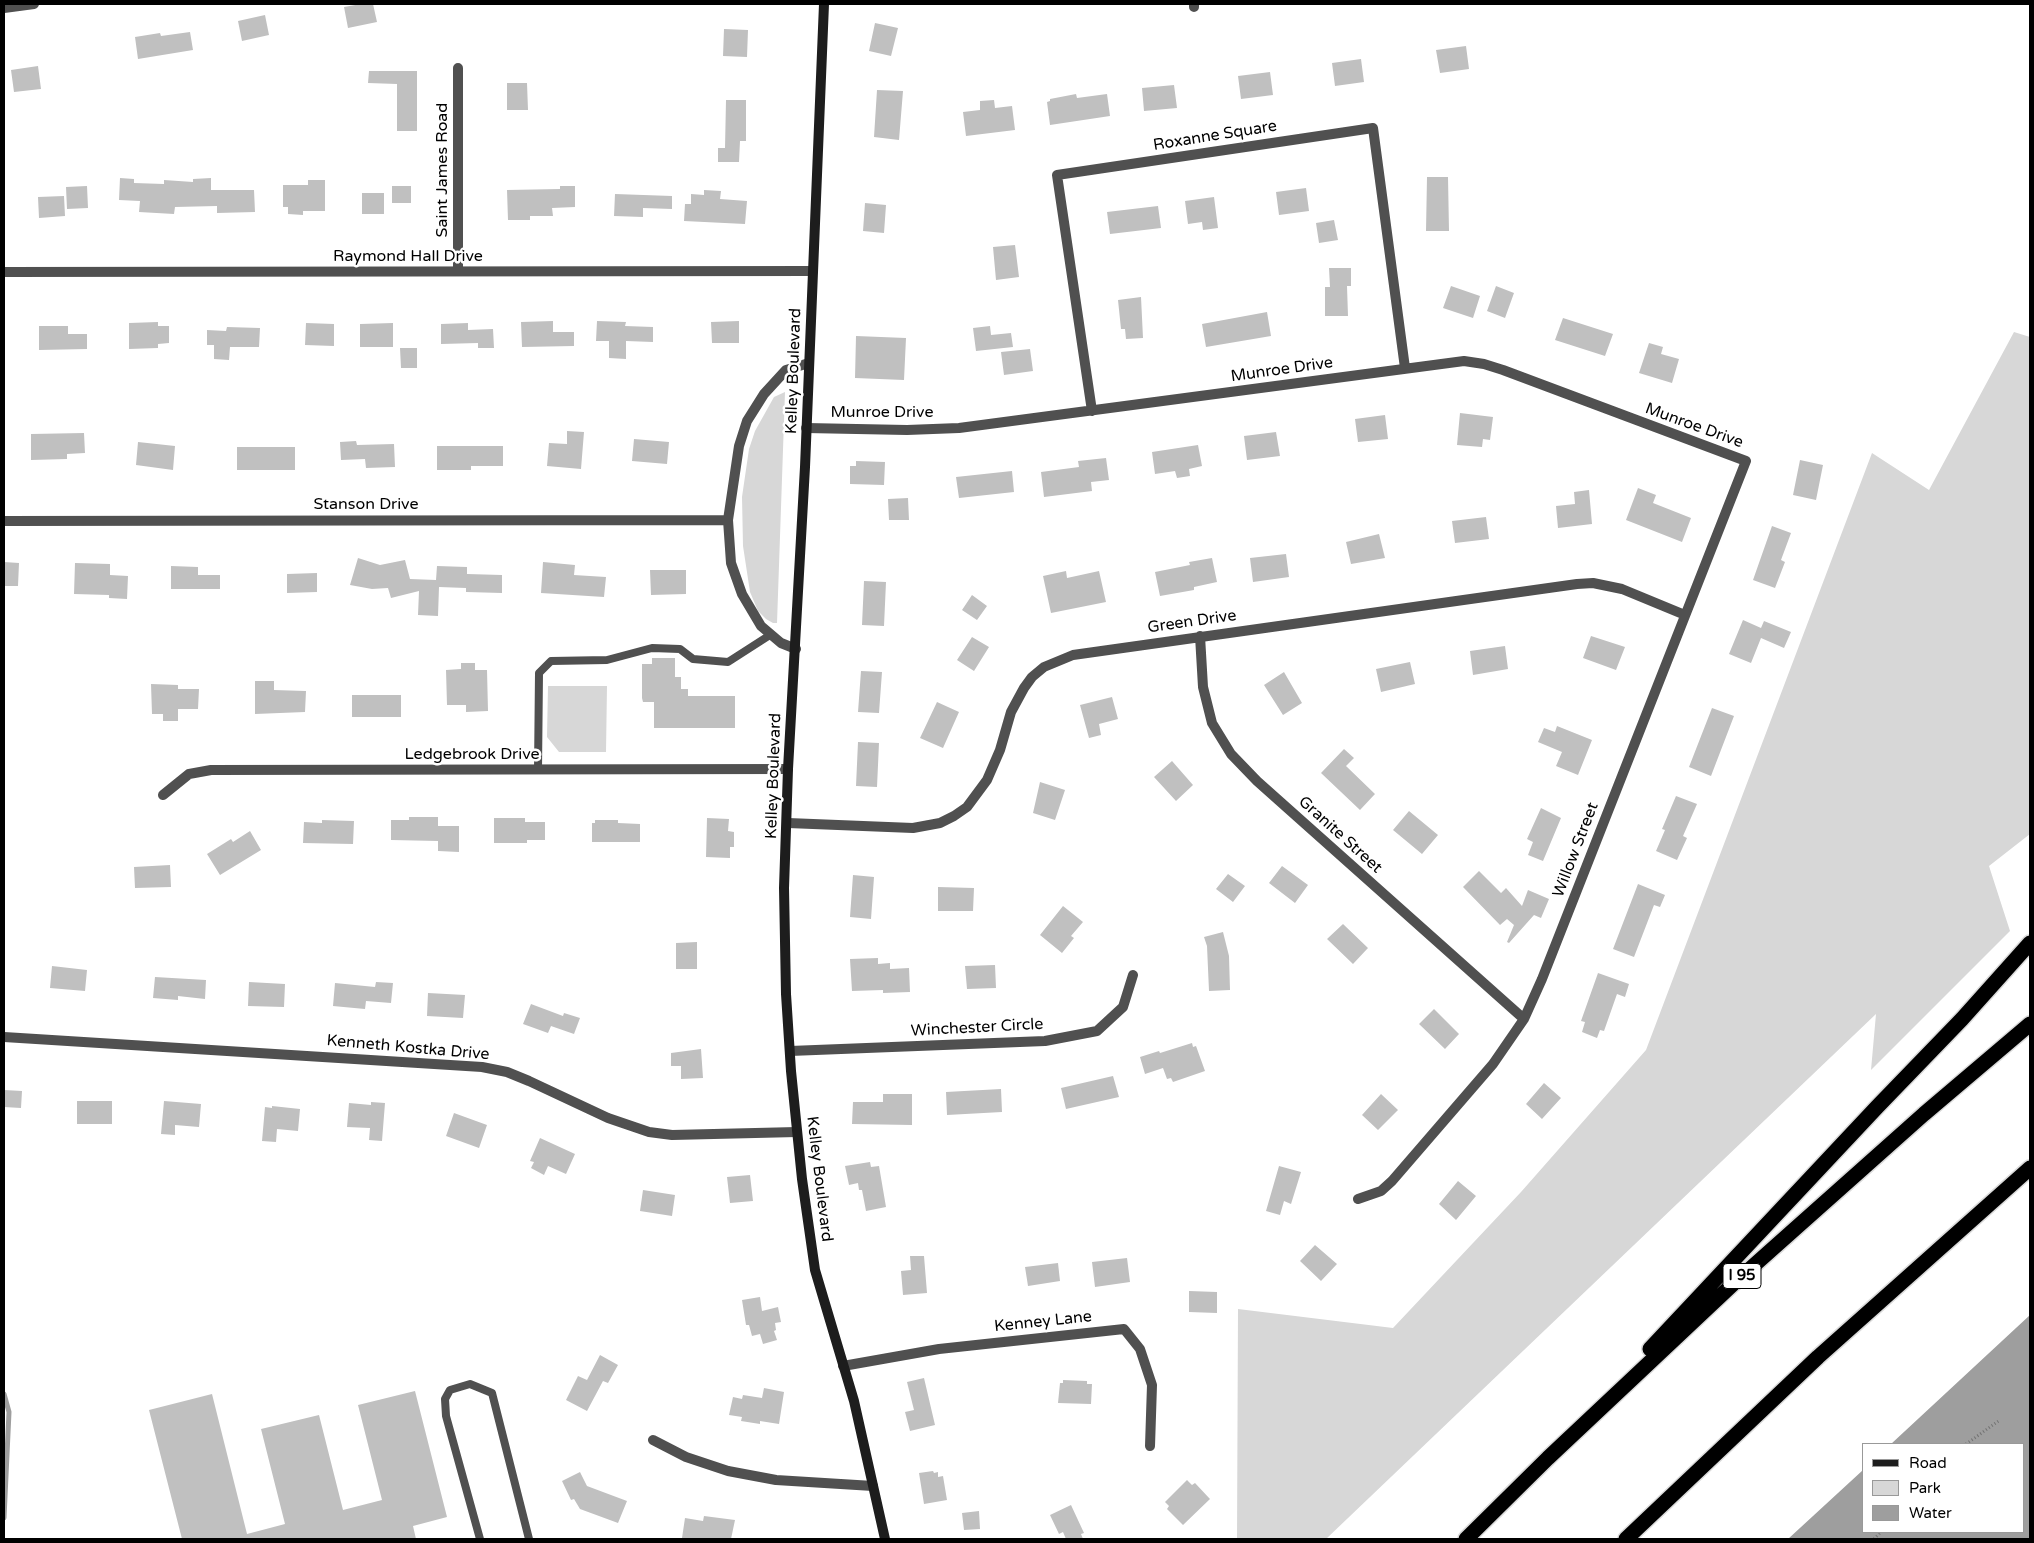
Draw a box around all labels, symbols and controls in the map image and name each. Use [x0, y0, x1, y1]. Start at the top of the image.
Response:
street label: Saint James Road [433, 103, 453, 237]
street label: Roxanne Square [1152, 117, 1278, 155]
street label: Raymond Hall Drive [333, 247, 483, 267]
street label: Kelley Boulevard [782, 308, 806, 434]
street label: Munroe Drive [1230, 353, 1334, 387]
street label: Munroe Drive [1642, 399, 1746, 453]
street label: Munroe Drive [831, 403, 933, 423]
street label: Stanson Drive [313, 495, 419, 515]
street label: Green Drive [1146, 606, 1238, 638]
street label: Kelley Boulevard [762, 713, 786, 839]
street label: Ledgebrook Drive [404, 745, 540, 765]
street label: Granite Street [1294, 792, 1386, 878]
street label: Willow Street [1549, 800, 1603, 900]
street label: Winchester Circle [910, 1015, 1044, 1041]
street label: Kenneth Kostka Drive [326, 1031, 490, 1065]
street label: Kelley Boulevard [802, 1115, 836, 1243]
road number: I 95 [1723, 1264, 1761, 1288]
street label: Kenney Lane [993, 1307, 1093, 1337]
legend [1862, 1443, 2024, 1533]
text: Road [1909, 1454, 1947, 1472]
text: Park [1909, 1479, 1941, 1497]
text: Water [1909, 1504, 1952, 1522]

